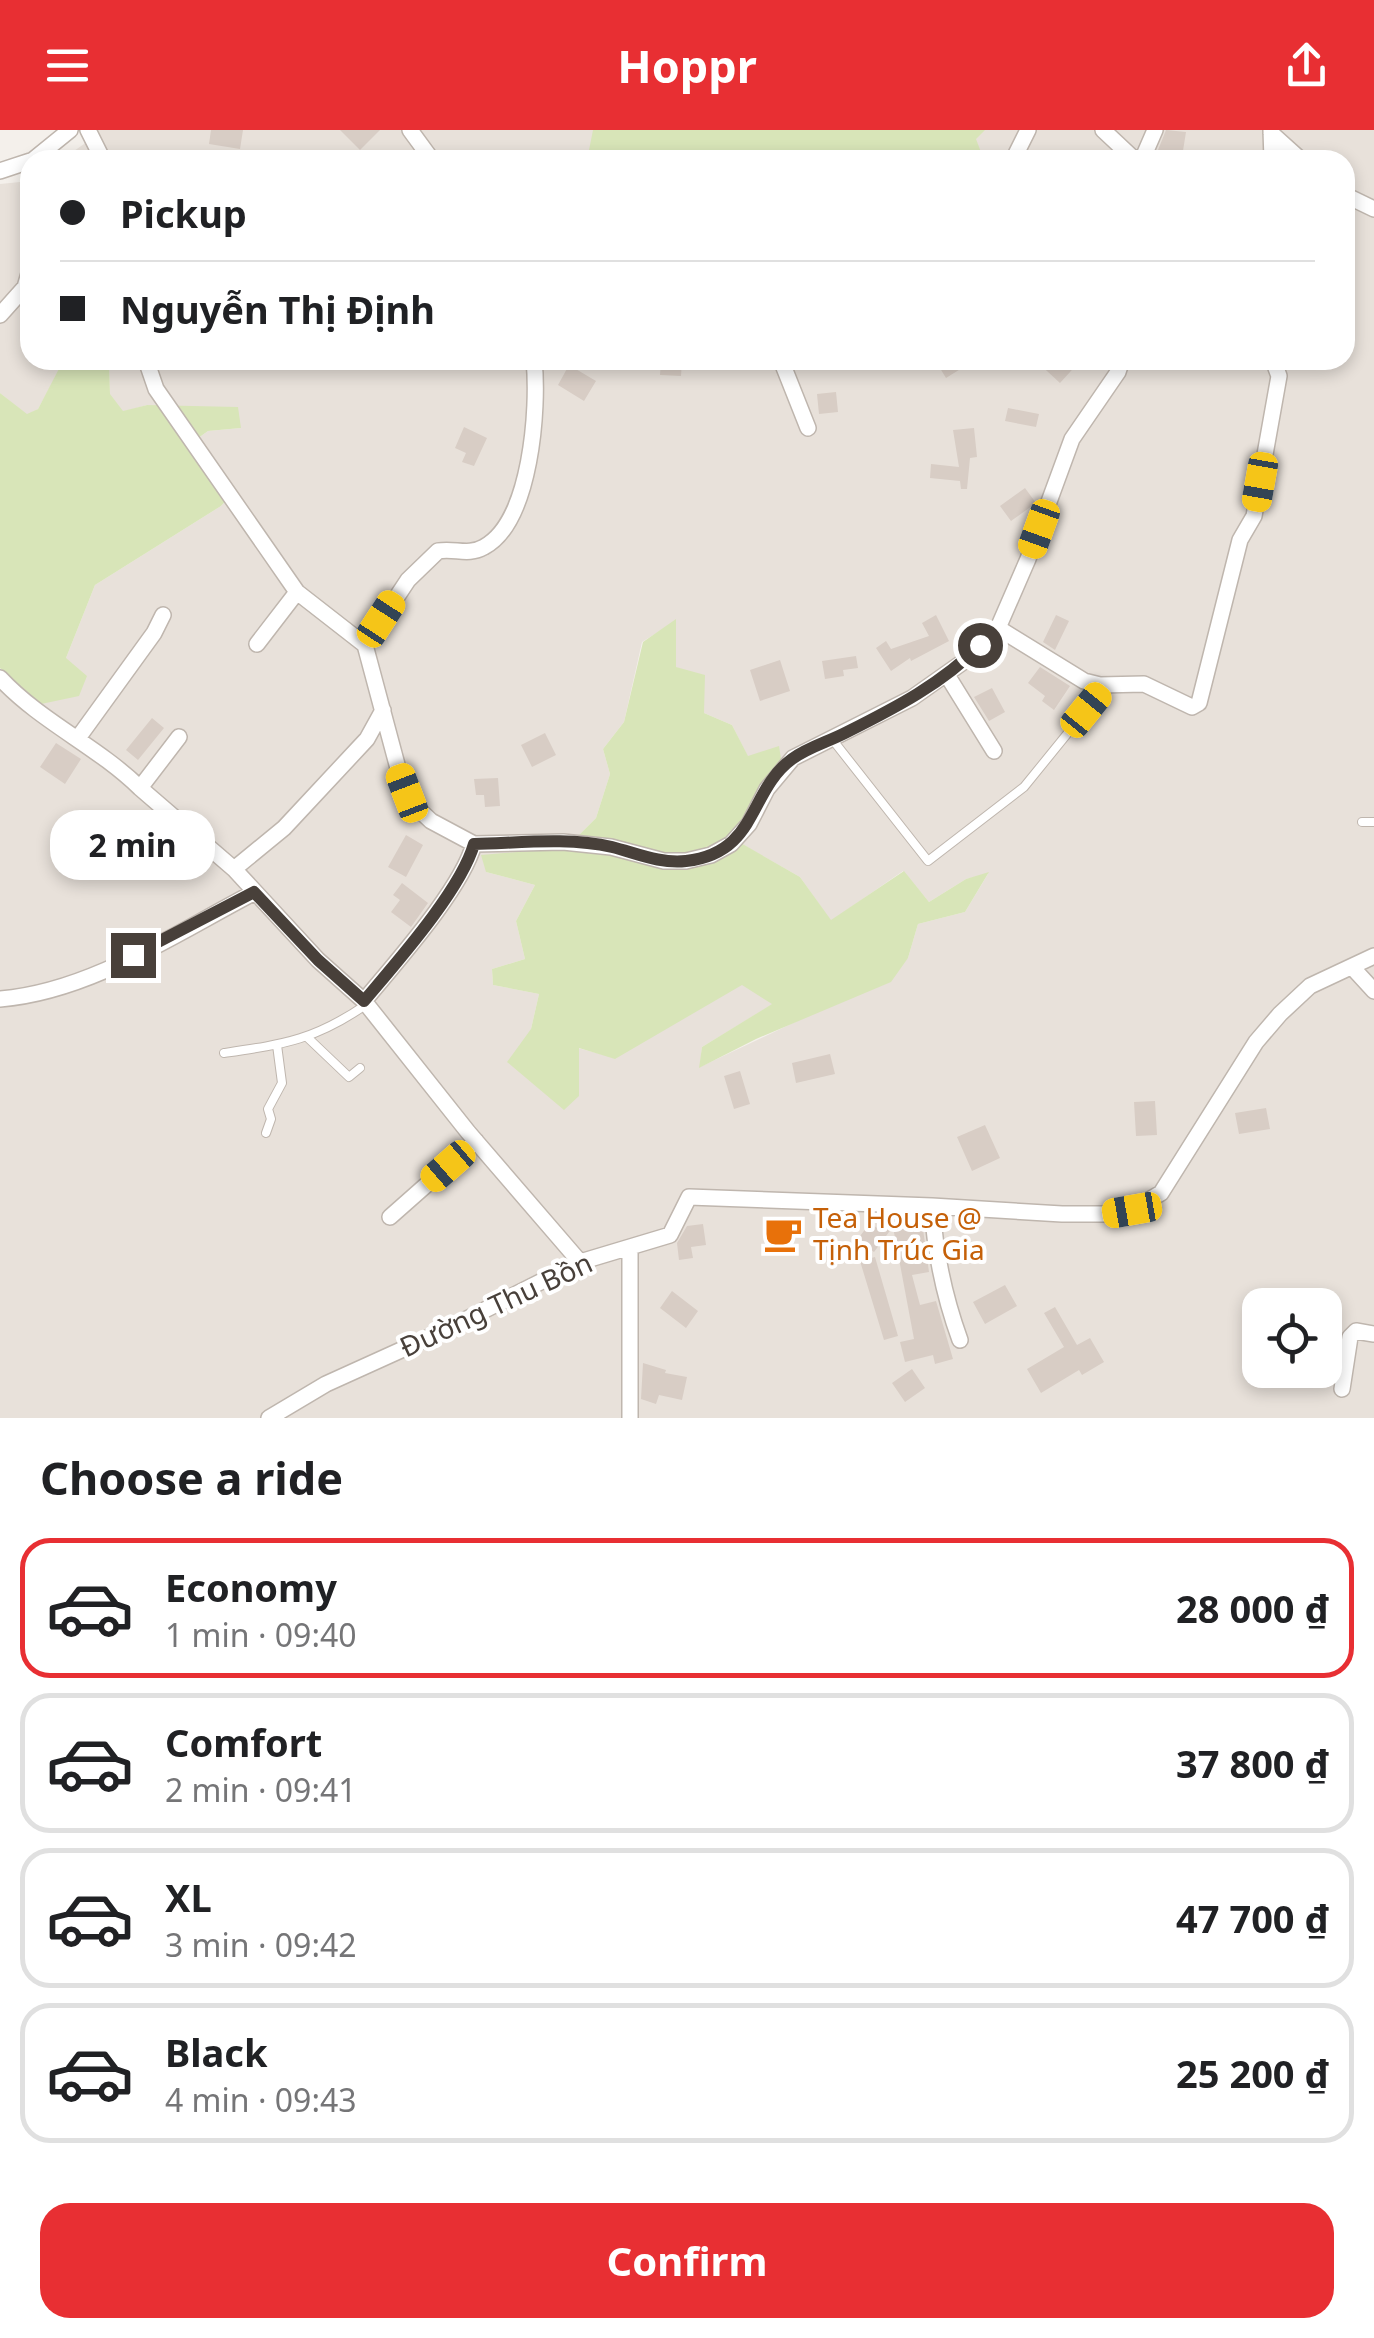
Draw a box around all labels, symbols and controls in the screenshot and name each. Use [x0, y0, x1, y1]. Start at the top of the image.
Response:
text: Hoppr [617, 35, 757, 96]
icon: menu [40, 38, 95, 93]
icon: share [1279, 38, 1334, 93]
text: Pickup [120, 187, 247, 239]
text: Nguyễn Thị Định [120, 283, 435, 335]
car [1240, 450, 1280, 514]
car [1015, 496, 1063, 562]
car [352, 586, 410, 652]
route start [958, 623, 1003, 668]
car [1055, 677, 1117, 743]
car [382, 760, 432, 826]
callout: 2 min [51, 810, 216, 880]
text: 2 min [88, 823, 177, 866]
route end [111, 933, 156, 978]
car [416, 1135, 480, 1197]
car [1100, 1190, 1164, 1230]
place label: Tea House @ Tịnh Trúc Gia [813, 1198, 985, 1268]
cafe icon: Tea House @ Tịnh Trúc Gia [762, 1213, 804, 1255]
street label: Đường Thu Bồn [393, 1243, 598, 1365]
map controls [1242, 1288, 1342, 1388]
button: locate [1242, 1288, 1342, 1388]
text: Choose a ride [40, 1447, 343, 1508]
text: Economy [165, 1561, 337, 1613]
icon: car [45, 1563, 135, 1653]
text: 28 000 ₫ [1176, 1582, 1329, 1634]
text: 1 min · 09:40 [165, 1613, 357, 1656]
text: Comfort [165, 1716, 322, 1768]
icon: car [45, 1718, 135, 1808]
text: 37 800 ₫ [1176, 1737, 1329, 1789]
text: 2 min · 09:41 [165, 1768, 357, 1811]
text: XL [165, 1871, 212, 1923]
icon: car [45, 1873, 135, 1963]
text: 47 700 ₫ [1176, 1892, 1329, 1944]
text: 3 min · 09:42 [165, 1923, 357, 1966]
text: Black [165, 2026, 268, 2078]
icon: car [45, 2028, 135, 2118]
text: 25 200 ₫ [1176, 2047, 1329, 2099]
text: 4 min · 09:43 [165, 2078, 357, 2121]
button: Confirm [40, 2203, 1334, 2318]

